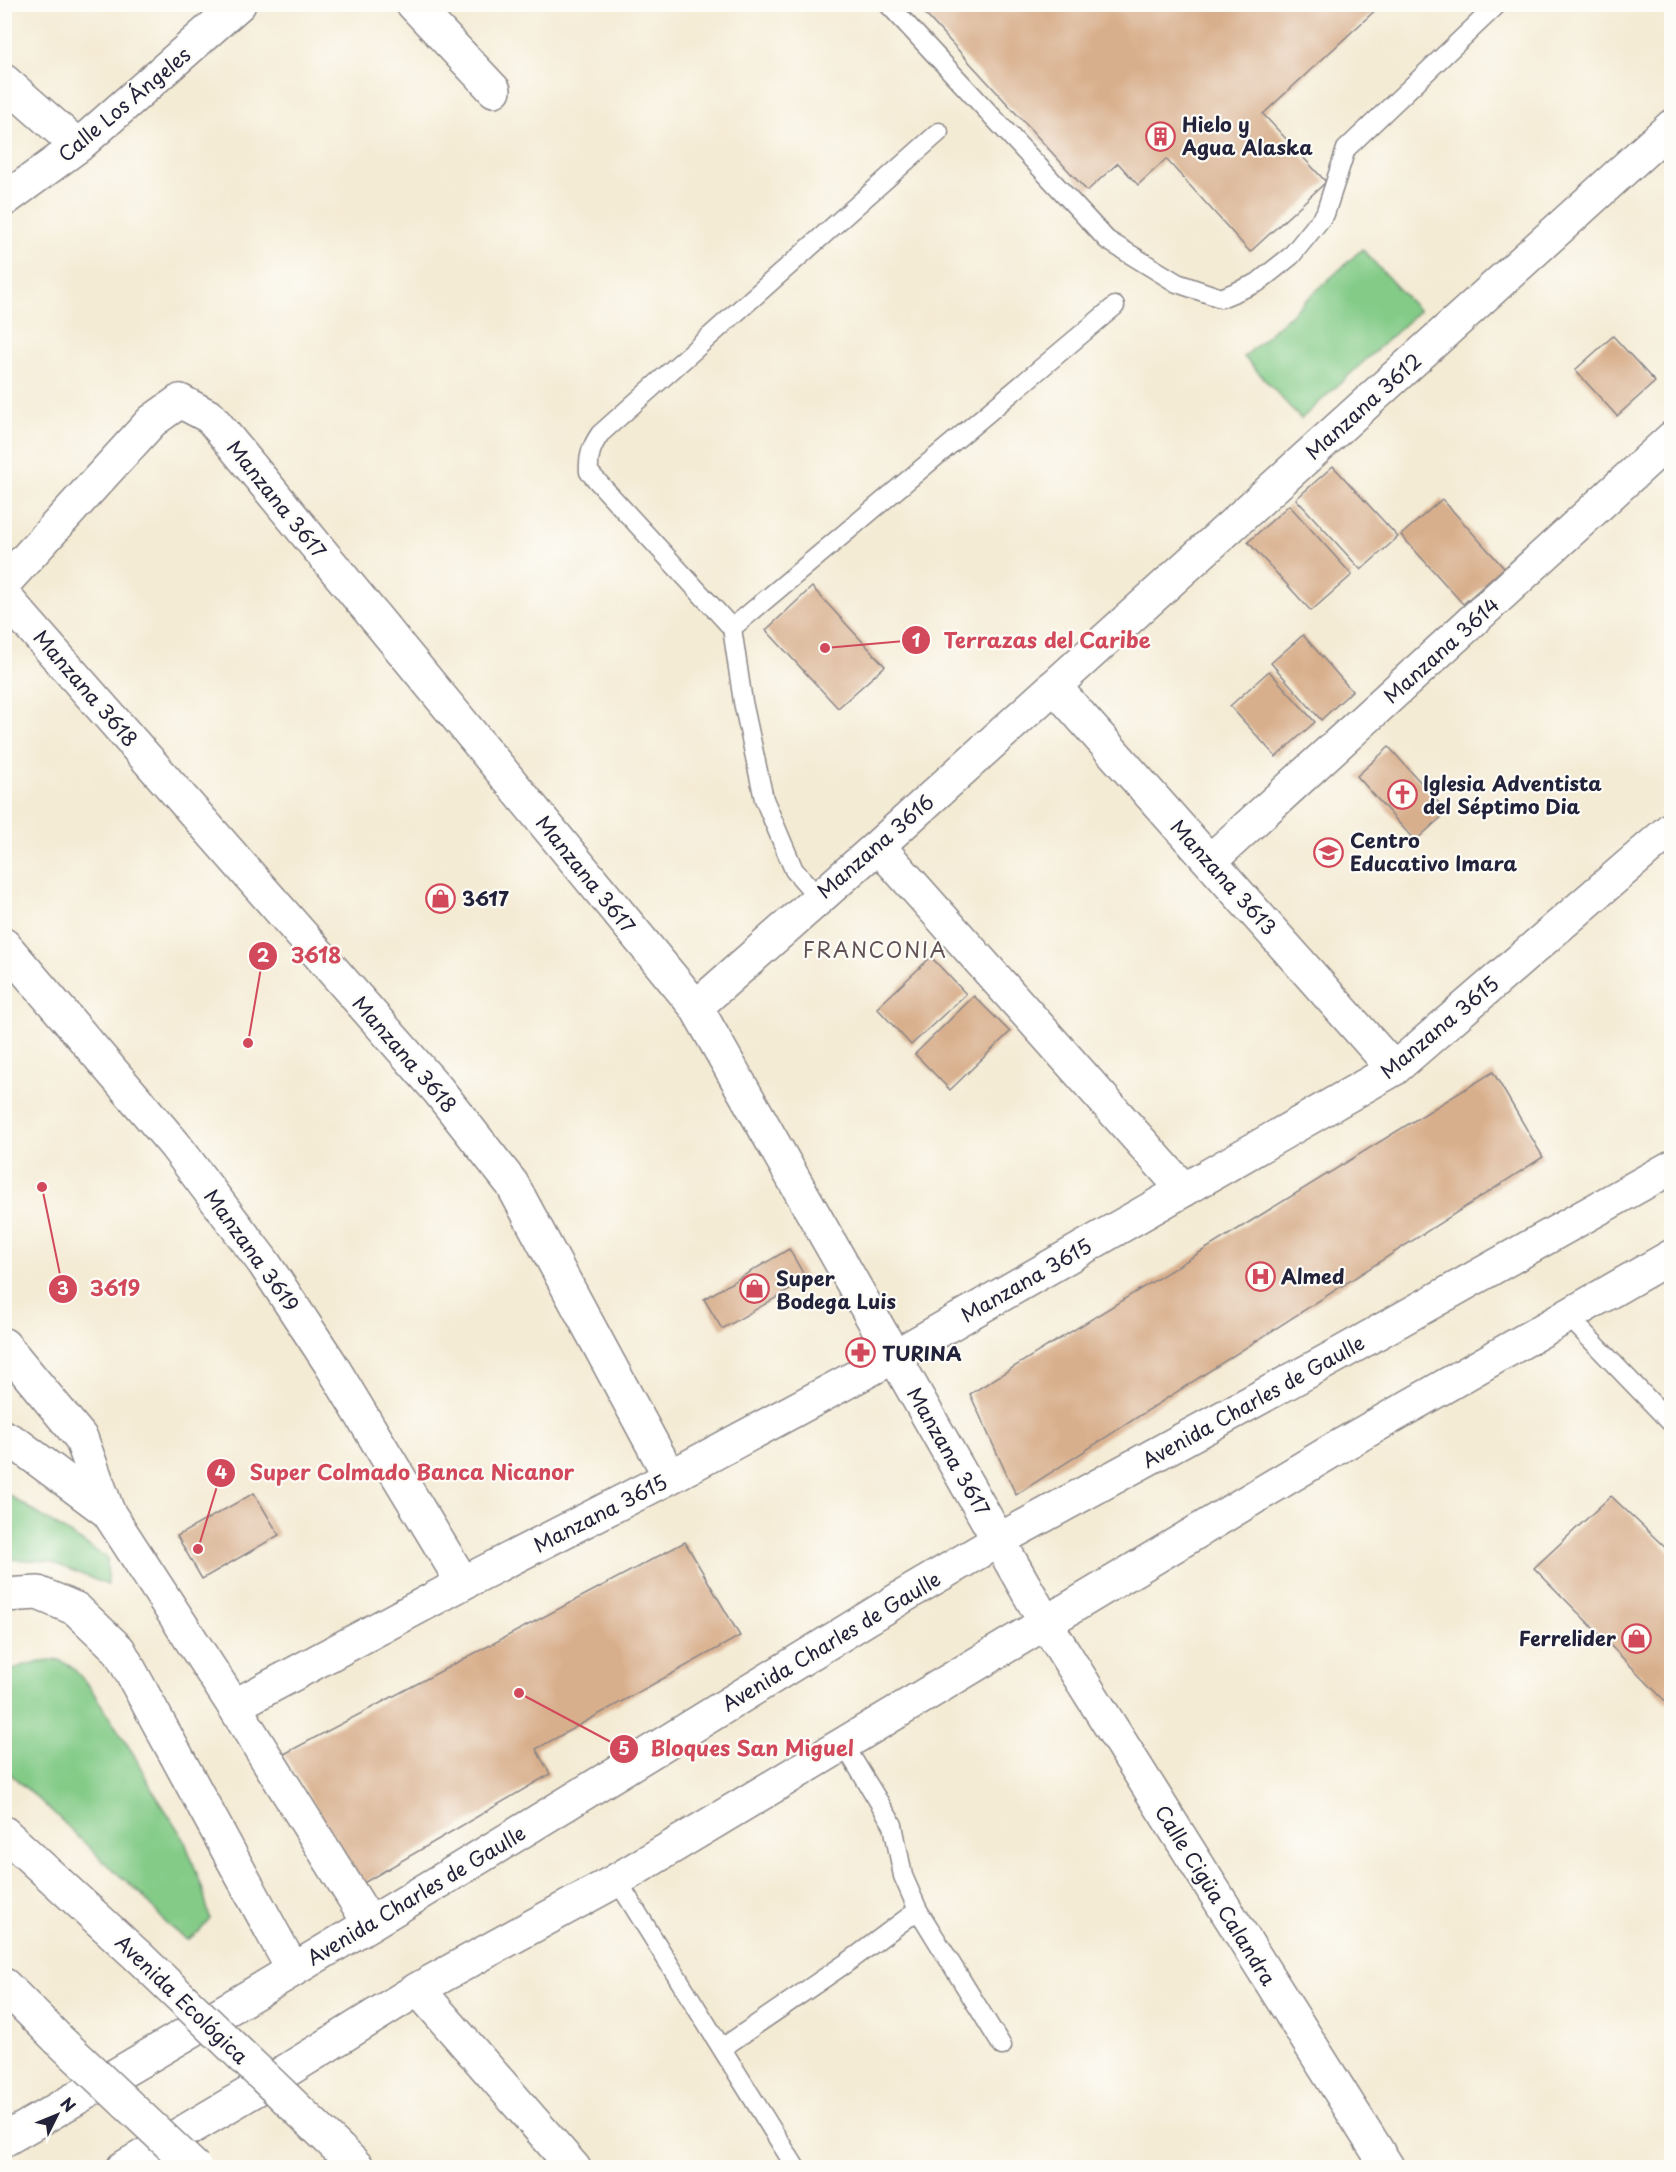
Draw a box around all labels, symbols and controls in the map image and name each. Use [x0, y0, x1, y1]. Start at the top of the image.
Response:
street label: Calle Los Ángeles [51, 39, 197, 169]
place label: Hielo y Agua Alaska [1181, 109, 1313, 162]
building icon: Hielo y Agua Alaska [1145, 120, 1177, 152]
street label: Manzana 3612 [1298, 346, 1428, 466]
street label: Manzana 3617 [220, 434, 334, 565]
street label: Manzana 3614 [1376, 590, 1506, 710]
callout: Terrazas del Caribe [901, 621, 1164, 660]
street label: Manzana 3618 [27, 623, 145, 753]
text: Terrazas del Caribe [944, 623, 1151, 655]
text: 1 [912, 626, 921, 653]
place label: Iglesia Adventista del Séptimo Dia [1423, 768, 1602, 821]
church icon: Iglesia Adventista del Séptimo Dia [1386, 778, 1418, 810]
street label: Manzana 3616 [810, 787, 940, 905]
street label: Manzana 3617 [529, 809, 643, 940]
street label: Manzana 3613 [1164, 812, 1284, 942]
place label: Centro Educativo Imara [1350, 825, 1517, 878]
school or university icon: Centro Educativo Imara [1313, 836, 1345, 868]
shop icon: 3617 [425, 882, 457, 914]
place label: 3617 [462, 883, 509, 913]
district label: FRANCONIA [803, 933, 947, 965]
callout: 3618 [248, 936, 353, 975]
text: 3618 [291, 938, 341, 970]
text: 2 [257, 941, 270, 968]
street label: Manzana 3615 [1373, 968, 1505, 1086]
street label: Manzana 3618 [346, 989, 464, 1119]
street label: Manzana 3619 [197, 1182, 307, 1318]
street label: Manzana 3615 [955, 1230, 1097, 1330]
hospital icon: Almed [1244, 1260, 1276, 1292]
place label: Almed [1281, 1261, 1344, 1291]
place label: Super Bodega Luis [776, 1263, 896, 1316]
callout: 3619 [48, 1269, 152, 1308]
text: 3619 [90, 1271, 140, 1303]
shop icon: Super Bodega Luis [739, 1273, 771, 1305]
text: 3 [57, 1274, 69, 1301]
street label: Avenida Charles de Gaulle [1136, 1327, 1370, 1475]
pharmacy icon: TURINA [845, 1337, 877, 1369]
place label: TURINA [882, 1338, 962, 1368]
street label: Manzana 3617 [900, 1381, 998, 1521]
callout: Super Colmado Banca Nicanor [206, 1454, 588, 1493]
text: Super Colmado Banca Nicanor [250, 1455, 575, 1487]
text: 4 [215, 1458, 227, 1485]
street label: Manzana 3615 [528, 1466, 672, 1560]
street label: Avenida Charles de Gaulle [716, 1564, 946, 1718]
shop icon: Ferrelider [1621, 1622, 1653, 1654]
place label: Ferrelider [1519, 1623, 1617, 1653]
callout: Bloques San Miguel [609, 1729, 866, 1768]
text: Bloques San Miguel [650, 1731, 854, 1763]
text: 5 [618, 1734, 630, 1761]
street label: Calle Cigüa Calandra [1148, 1799, 1284, 1992]
street label: Avenida Charles de Gaulle [301, 1818, 531, 1972]
street label: Avenida Ecológica [109, 1928, 256, 2071]
north arrow [27, 2085, 87, 2145]
text: N [56, 2091, 82, 2117]

